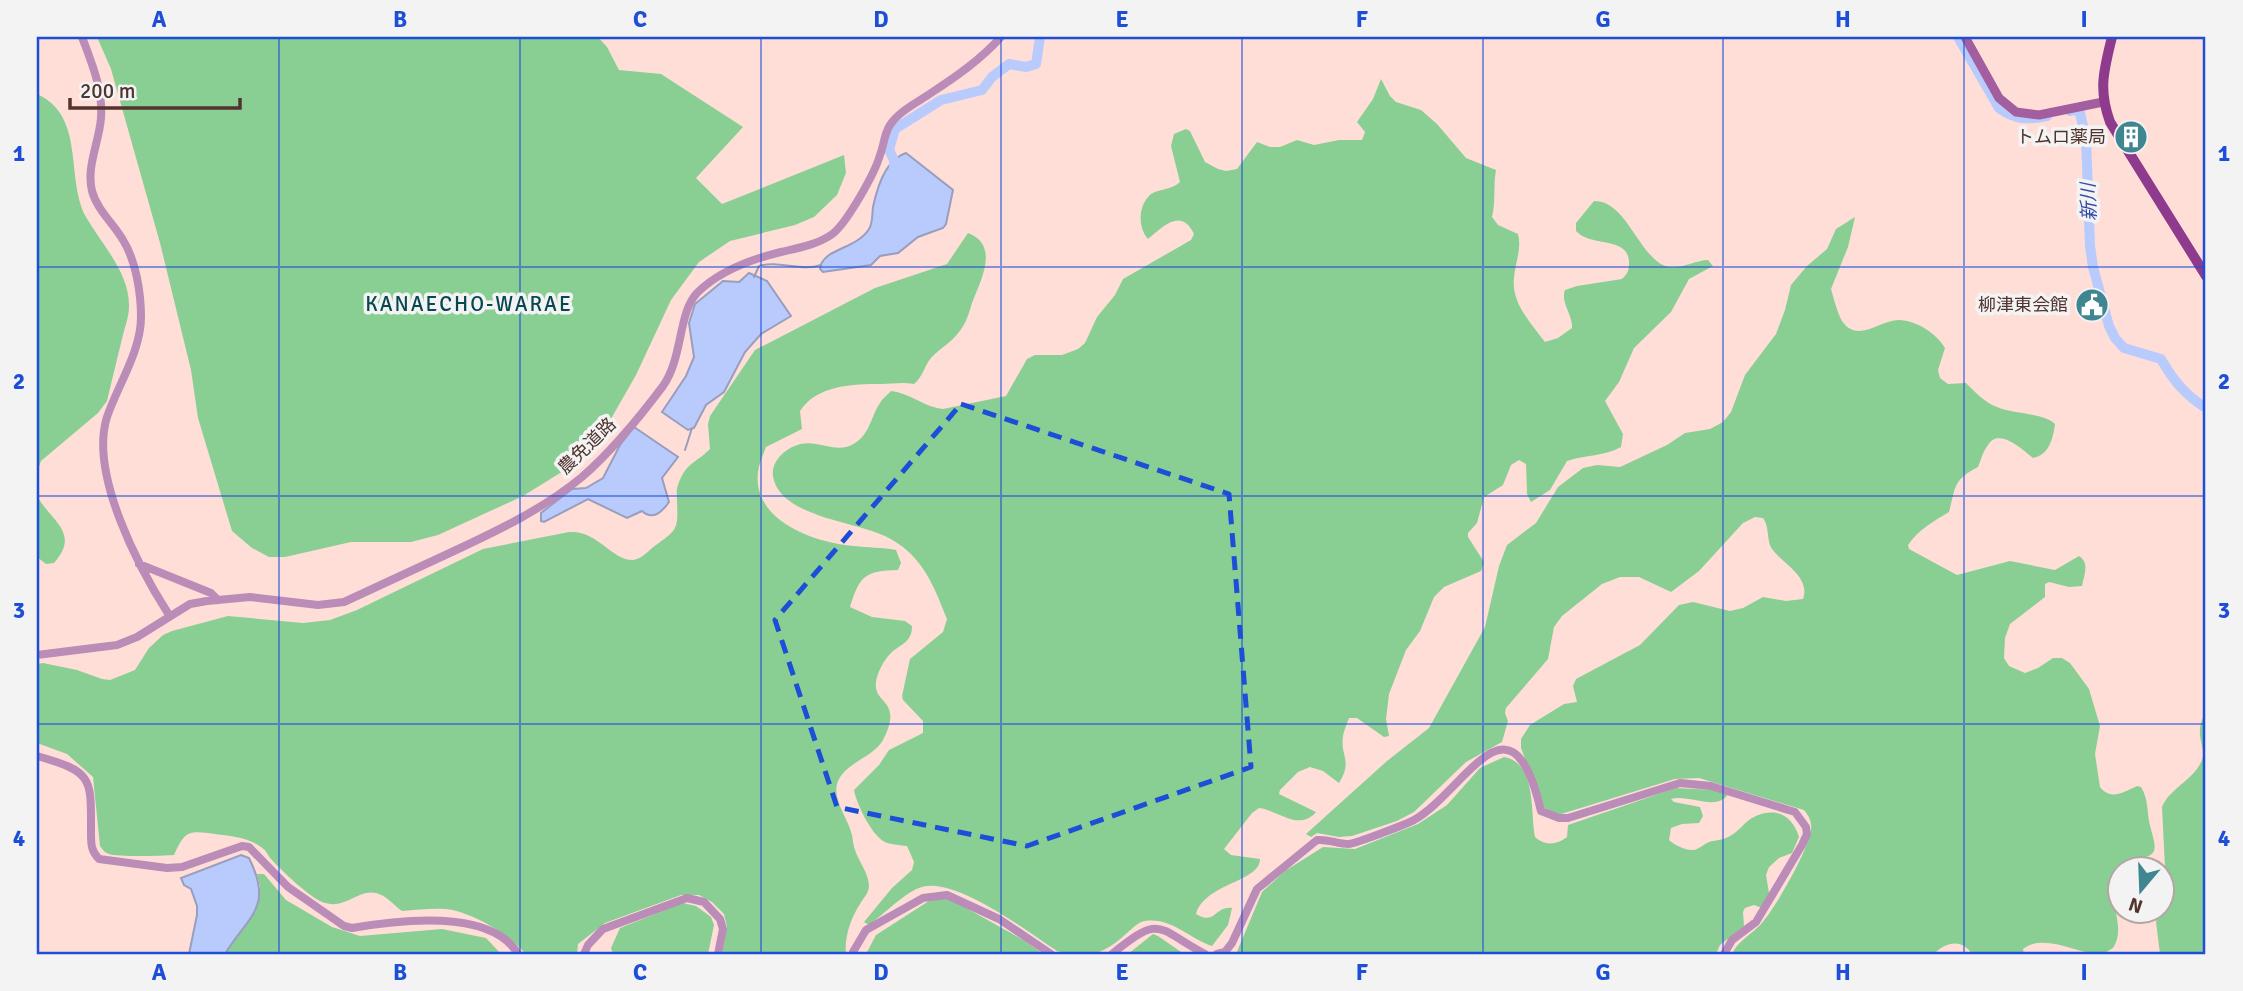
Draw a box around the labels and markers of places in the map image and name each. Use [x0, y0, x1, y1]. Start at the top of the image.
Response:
building icon: トムロ薬局 [2112, 118, 2150, 156]
place label: トムロ薬局 [2016, 126, 2106, 148]
public building icon: 柳津東会館 [2073, 286, 2111, 324]
place label: 柳津東会館 [1978, 294, 2068, 316]

